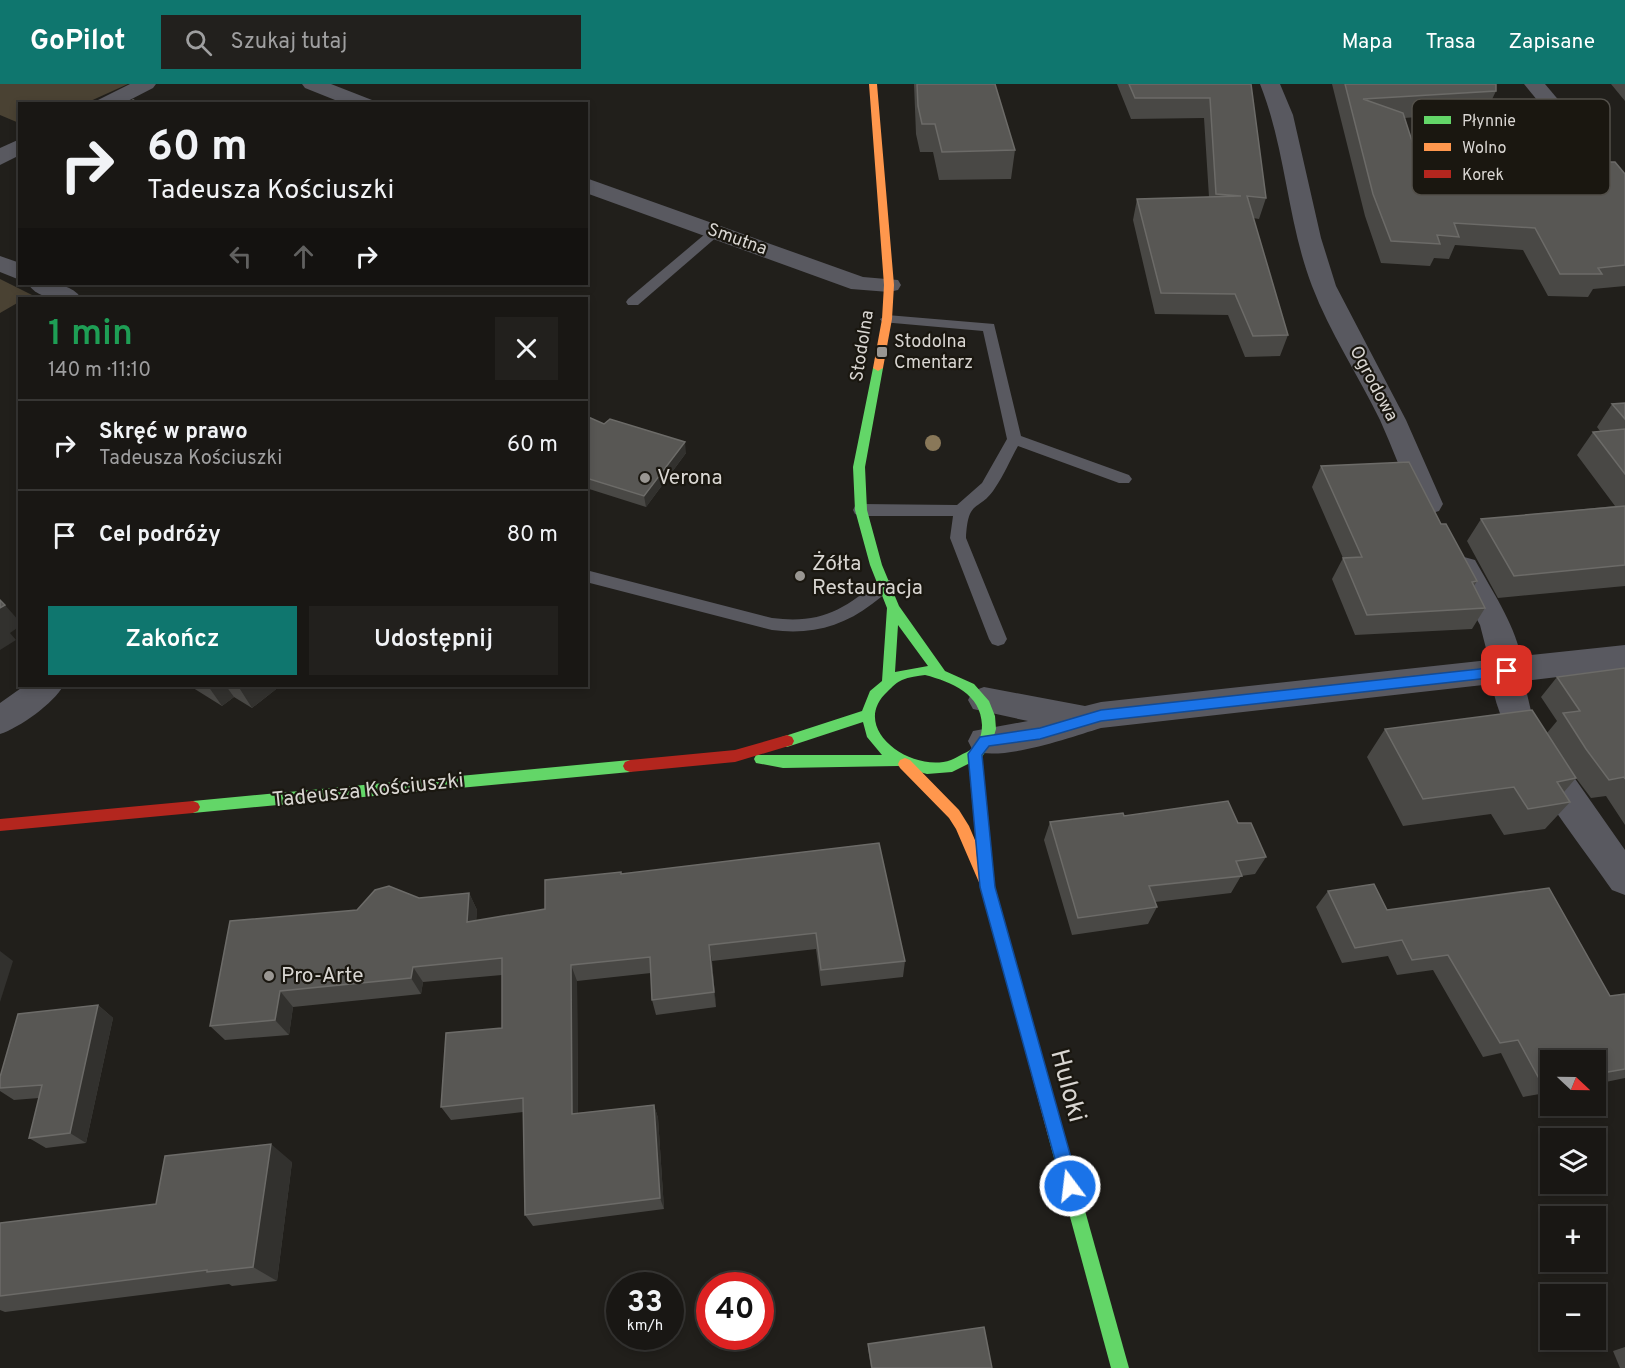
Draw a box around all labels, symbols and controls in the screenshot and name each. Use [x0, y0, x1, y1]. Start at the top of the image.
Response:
search box [161, 15, 581, 69]
text: GoPilot [30, 24, 125, 60]
icon: search [182, 26, 215, 59]
text: Szukaj tutaj [230, 29, 347, 56]
text: Mapa [1342, 29, 1393, 56]
text: Trasa [1426, 29, 1475, 56]
text: Zapisane [1508, 29, 1595, 56]
legend [1412, 99, 1610, 195]
text: Płynnie [1462, 112, 1516, 132]
text: 60 m [147, 122, 248, 175]
icon: right [48, 126, 126, 204]
text: Wolno [1462, 139, 1506, 159]
text: Korek [1462, 166, 1504, 186]
text: Tadeusza Kościuszki [147, 174, 394, 208]
street label: Smutna [704, 219, 770, 261]
icon: left [224, 240, 257, 273]
icon: ahead [287, 240, 320, 273]
icon: right [350, 240, 383, 273]
street label: Stodolna [846, 309, 880, 383]
text: 1 min [48, 312, 133, 358]
button: close [495, 317, 558, 380]
place label: Stodolna Cmentarz [894, 331, 973, 375]
street label: Ogrodowa [1344, 342, 1402, 426]
marker: Stodolna Cmentarz [875, 345, 889, 359]
text: 140 m · 11:10 [48, 358, 151, 384]
text: Skręć w prawo [99, 419, 248, 446]
icon: right [48, 429, 81, 462]
text: 60 m [507, 432, 558, 459]
text: Tadeusza Kościuszki [99, 446, 282, 472]
place label: Verona [657, 465, 722, 492]
marker: Verona [638, 471, 652, 485]
icon: arrive [48, 519, 81, 552]
text: Cel podróży [99, 522, 221, 549]
text: 80 m [507, 522, 558, 549]
place label: Żółta Restauracja [812, 551, 923, 602]
marker: Żółta Restauracja [793, 569, 807, 583]
button: Zakończ [48, 606, 297, 675]
button: Udostępnij [309, 606, 558, 675]
pin [1481, 645, 1532, 696]
icon: arrive [1490, 654, 1523, 687]
street label: Tadeusza Kościuszki [271, 768, 465, 814]
place label: Pro-Arte [281, 963, 364, 990]
marker: Pro-Arte [262, 969, 276, 983]
street label: Huloki [1041, 1046, 1093, 1126]
north arrow [1540, 1050, 1606, 1116]
map controls [1540, 1050, 1606, 1350]
button: layers [1540, 1128, 1606, 1194]
position arrow [1038, 1154, 1102, 1218]
button: + [1540, 1206, 1606, 1272]
speed limit sign: 40 [696, 1272, 774, 1350]
button: − [1540, 1284, 1606, 1350]
text: 33 [627, 1285, 663, 1322]
text: km/h [627, 1317, 663, 1336]

